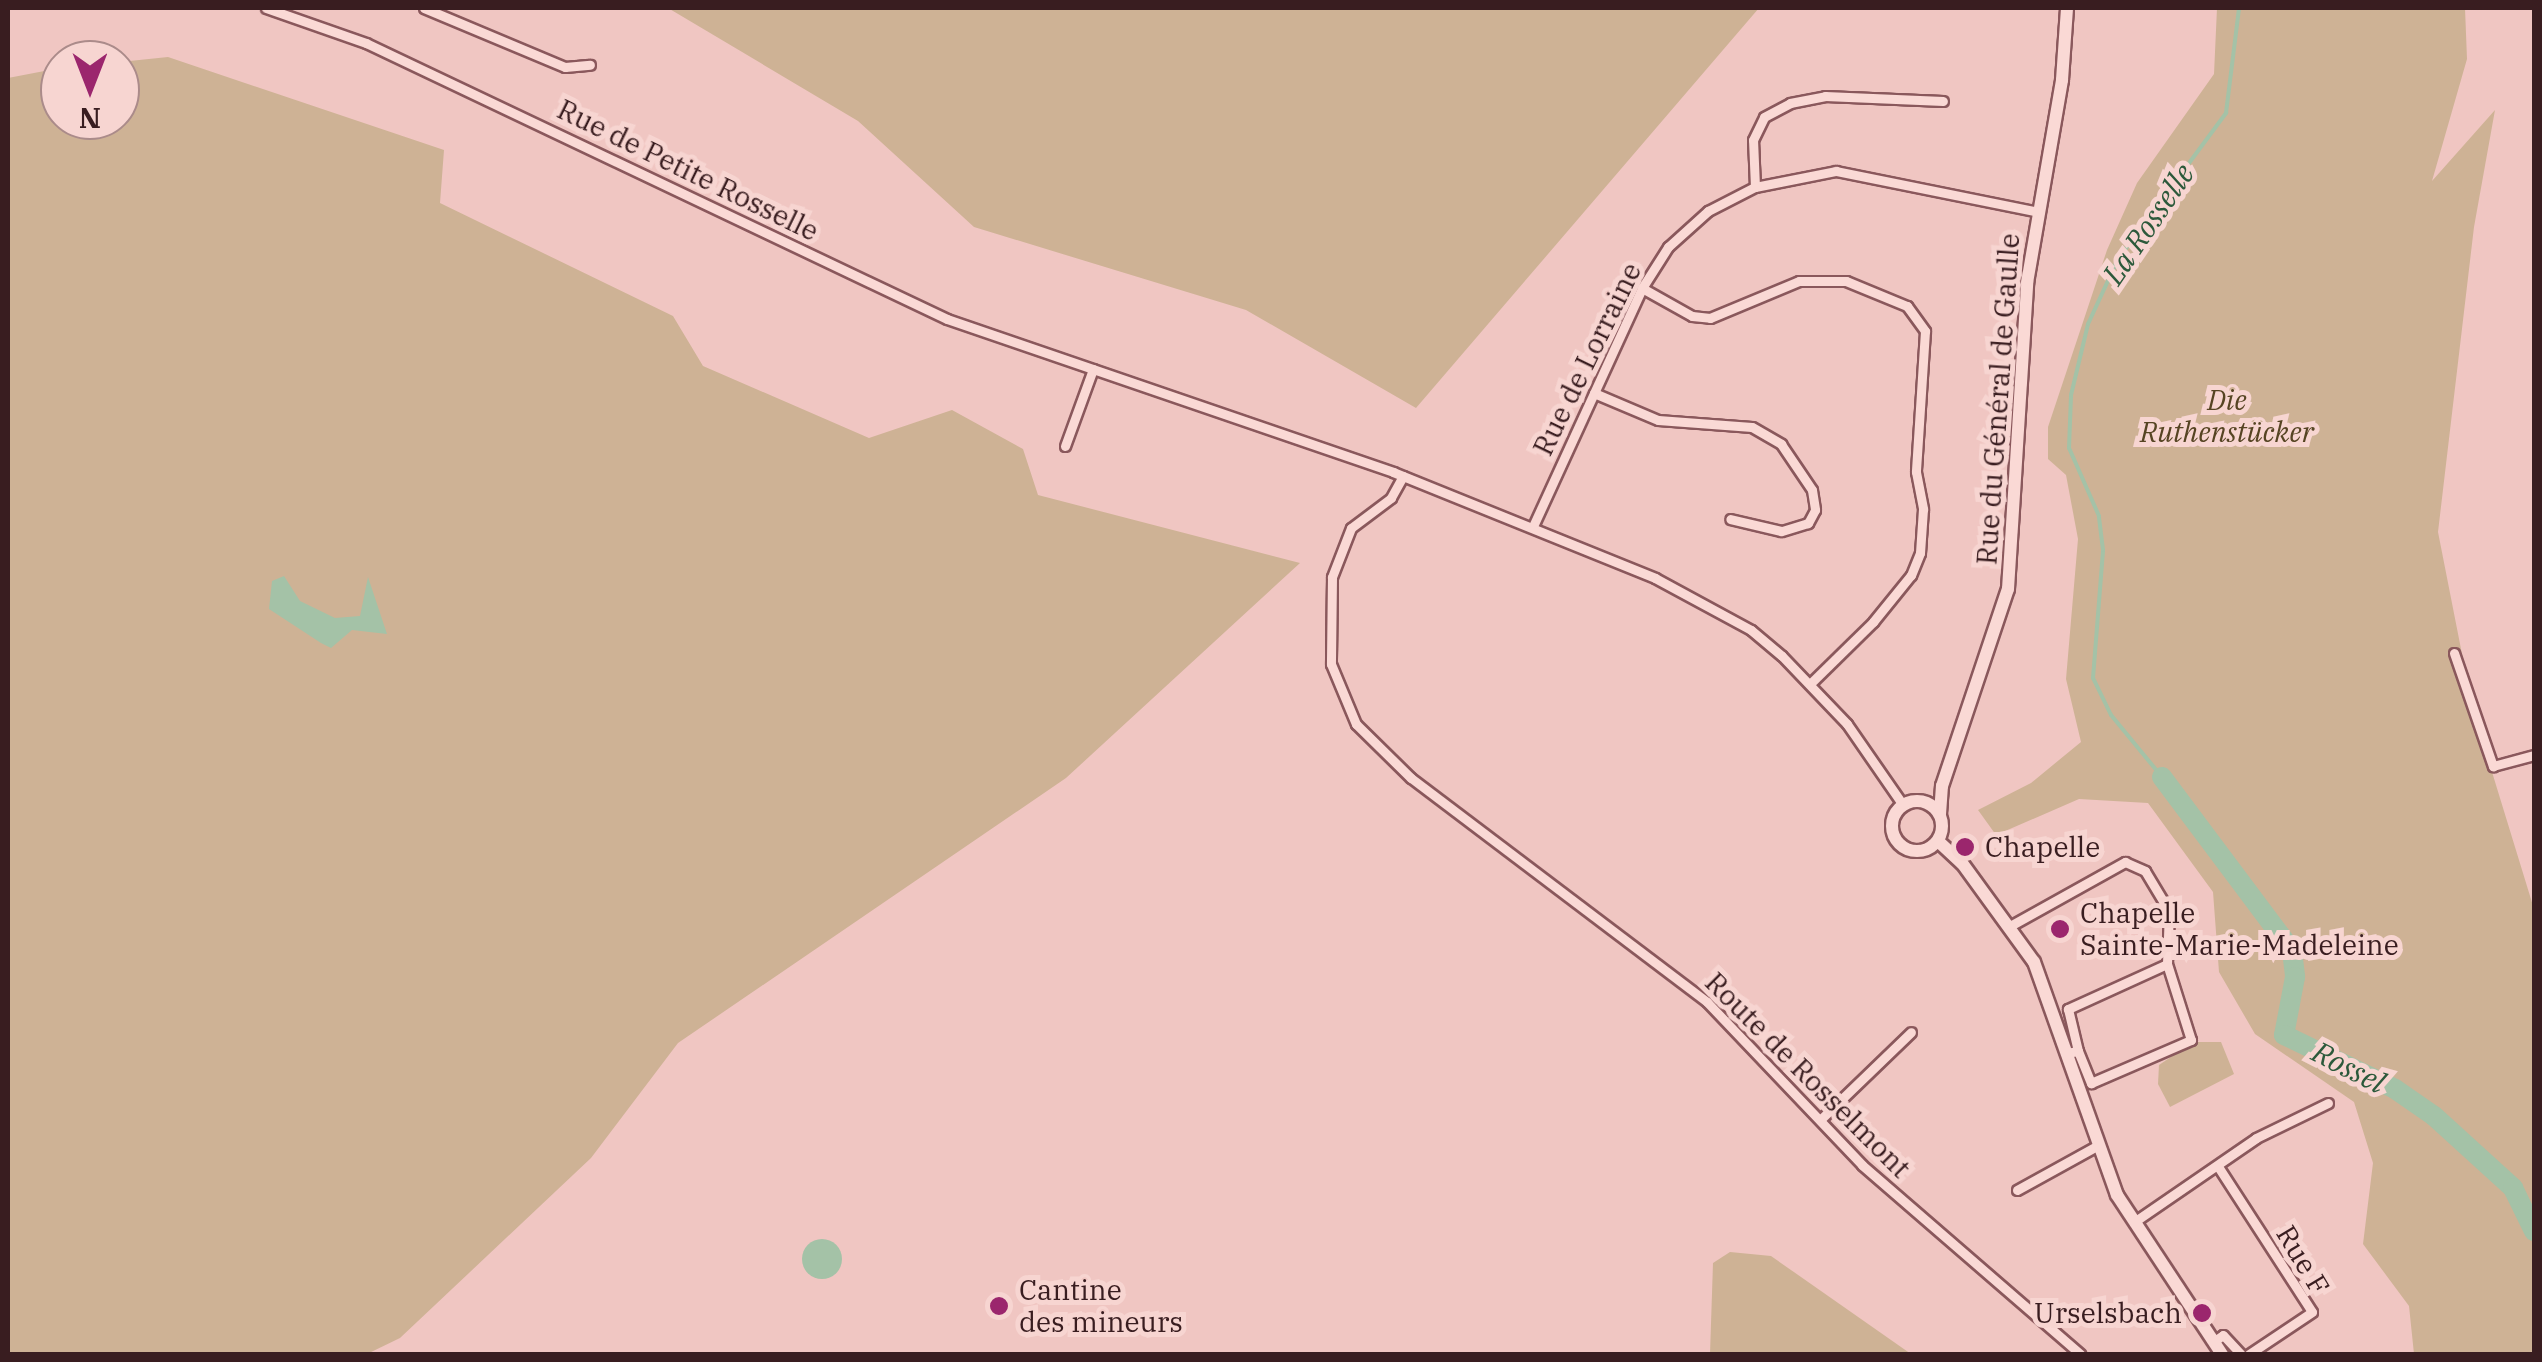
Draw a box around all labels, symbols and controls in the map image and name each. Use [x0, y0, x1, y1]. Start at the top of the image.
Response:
north arrow [40, 40, 140, 140]
street label: Rue de Petite Rosselle [552, 92, 824, 248]
text: N [79, 100, 101, 137]
water label: La Rosselle [2095, 157, 2201, 291]
street label: Rue du Général de Gaulle [1970, 232, 2026, 566]
street label: Rue de Lorraine [1526, 257, 1648, 461]
park label: Die Ruthenstücker [2140, 383, 2314, 449]
place label: Chapelle [1985, 830, 2100, 864]
marker: Chapelle [1954, 836, 1976, 858]
place label: Chapelle Sainte-Marie-Madeleine [2080, 896, 2399, 962]
marker: Chapelle Sainte-Marie-Madeleine [2049, 918, 2071, 940]
street label: Route de Rosselmont [1698, 965, 1918, 1185]
water label: Rossel [2307, 1034, 2391, 1100]
street label: Rue F [2269, 1219, 2337, 1301]
place label: Cantine des mineurs [1019, 1273, 1183, 1339]
marker: Cantine des mineurs [988, 1295, 1010, 1317]
place label: Urselsbach [2034, 1296, 2182, 1330]
marker: Urselsbach [2191, 1302, 2213, 1324]

